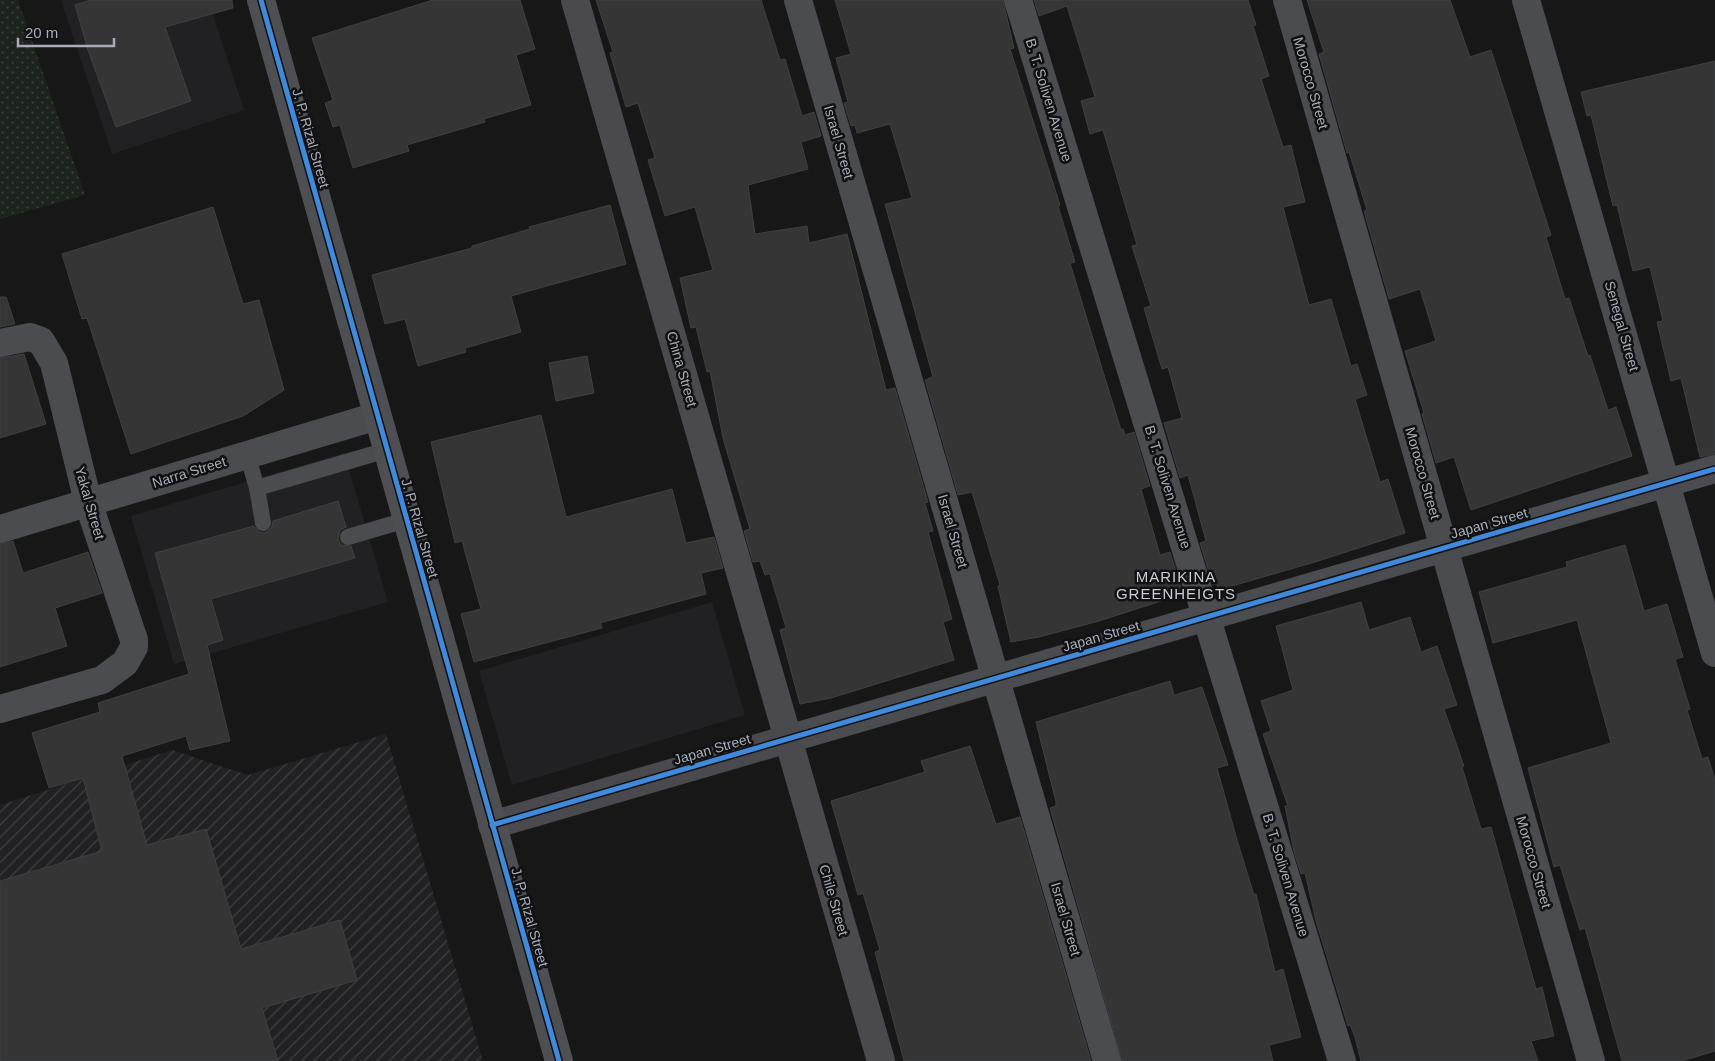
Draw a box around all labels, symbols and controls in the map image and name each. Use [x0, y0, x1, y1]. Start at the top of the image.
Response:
scale bar [18, 15, 114, 47]
text: 20 m [25, 24, 58, 41]
street label: Morocco Street [1290, 35, 1332, 131]
street label: B. T. Soliven Avenue [1023, 36, 1075, 164]
street label: J. P. Rizal Street [289, 87, 333, 190]
street label: Israel Street [821, 104, 857, 181]
street label: Senegal Street [1602, 279, 1642, 373]
street label: China Street [664, 329, 700, 409]
street label: B. T. Soliven Avenue [1142, 423, 1194, 551]
street label: Morocco Street [1402, 425, 1444, 521]
street label: Narra Street [150, 453, 228, 491]
street label: Yakal Street [72, 465, 108, 541]
street label: J. P. Rizal Street [398, 477, 442, 580]
street label: Israel Street [935, 493, 971, 570]
street label: Japan Street [1449, 504, 1529, 542]
district label: MARIKINA GREENHEIGTS [1116, 568, 1236, 602]
street label: Japan Street [1061, 617, 1141, 655]
street label: Japan Street [672, 730, 752, 768]
street label: B. T. Soliven Avenue [1260, 811, 1312, 939]
street label: Morocco Street [1513, 814, 1555, 910]
street label: Chile Street [816, 863, 852, 937]
street label: J. P. Rizal Street [508, 866, 552, 969]
street label: Israel Street [1048, 881, 1084, 958]

